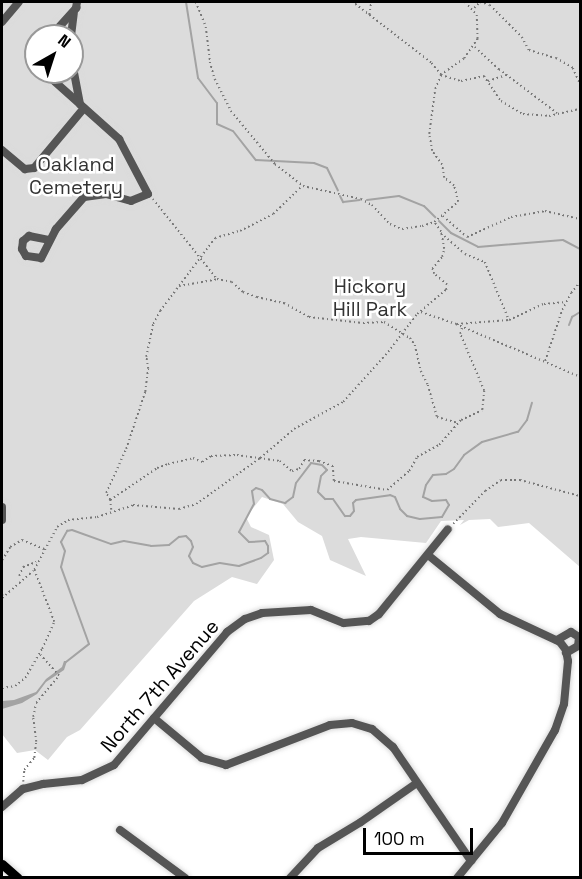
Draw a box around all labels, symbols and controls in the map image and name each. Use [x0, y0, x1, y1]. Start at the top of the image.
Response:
north arrow [24, 24, 84, 84]
text: N [54, 30, 75, 53]
park label: Oakland Cemetery [29, 153, 123, 200]
park label: Hickory Hill Park [333, 275, 407, 322]
street label: North 7th Avenue [96, 615, 224, 757]
scale bar [366, 816, 476, 854]
text: 100 m [374, 827, 425, 850]

